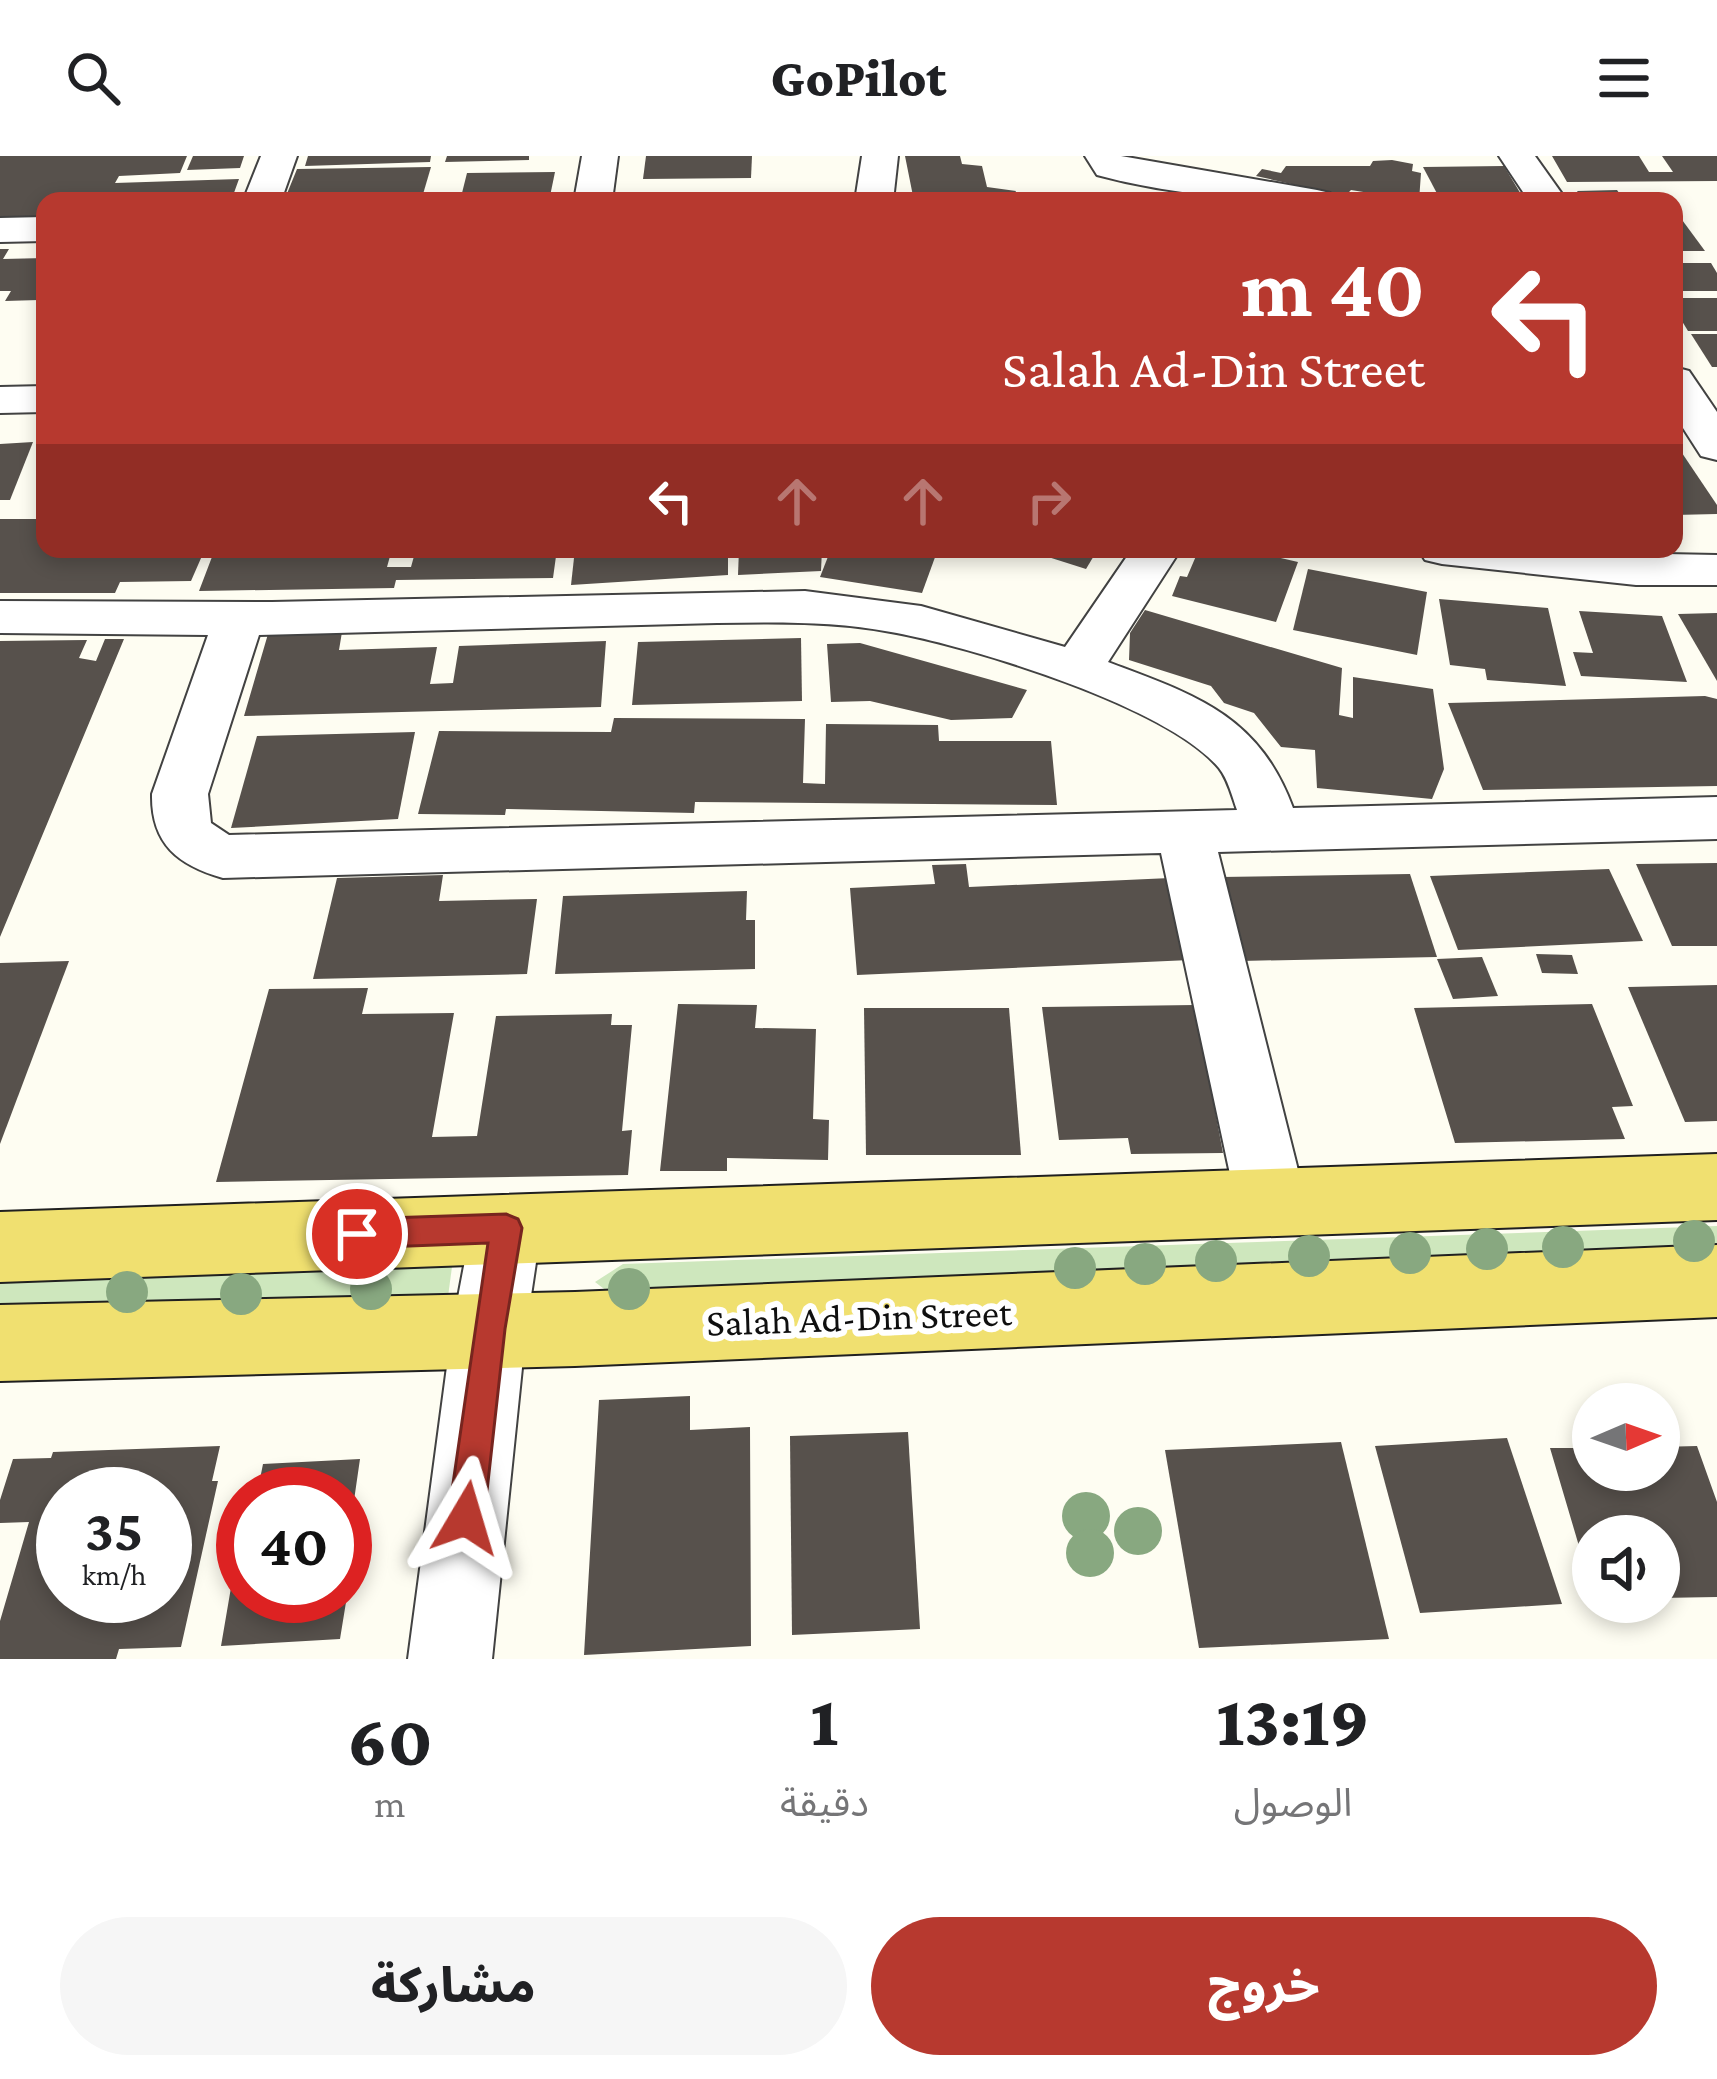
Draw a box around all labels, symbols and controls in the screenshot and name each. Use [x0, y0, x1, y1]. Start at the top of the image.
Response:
icon: search [60, 45, 126, 111]
icon: menu [1591, 45, 1657, 111]
text: GoPilot [770, 48, 947, 108]
icon: left [1467, 240, 1623, 396]
text: 40 m [1241, 241, 1425, 334]
text: Salah Ad-Din Street [1002, 339, 1425, 399]
icon: left [638, 468, 704, 534]
icon: ahead [764, 468, 830, 534]
icon: ahead [890, 468, 956, 534]
icon: right [1016, 468, 1082, 534]
pin [306, 1183, 408, 1285]
icon: arrive [324, 1201, 390, 1267]
street label: Salah Ad-Din Street [706, 1290, 1014, 1344]
north arrow [1572, 1383, 1680, 1491]
map controls [1572, 1383, 1680, 1623]
position arrow [403, 1455, 529, 1581]
speed limit sign: 40 [216, 1467, 372, 1623]
text: 35 [85, 1496, 143, 1563]
button: sound [1572, 1515, 1680, 1623]
text: km/h [82, 1558, 146, 1591]
text: 1 [810, 1680, 838, 1760]
text: 13:19 [1216, 1680, 1370, 1760]
text: 60 [347, 1700, 433, 1780]
text: دقيقة [780, 1781, 869, 1824]
text: الوصول [1234, 1781, 1352, 1824]
text: m [374, 1782, 406, 1825]
button: مشاركة [60, 1917, 847, 2055]
button: خروج [871, 1917, 1657, 2055]

